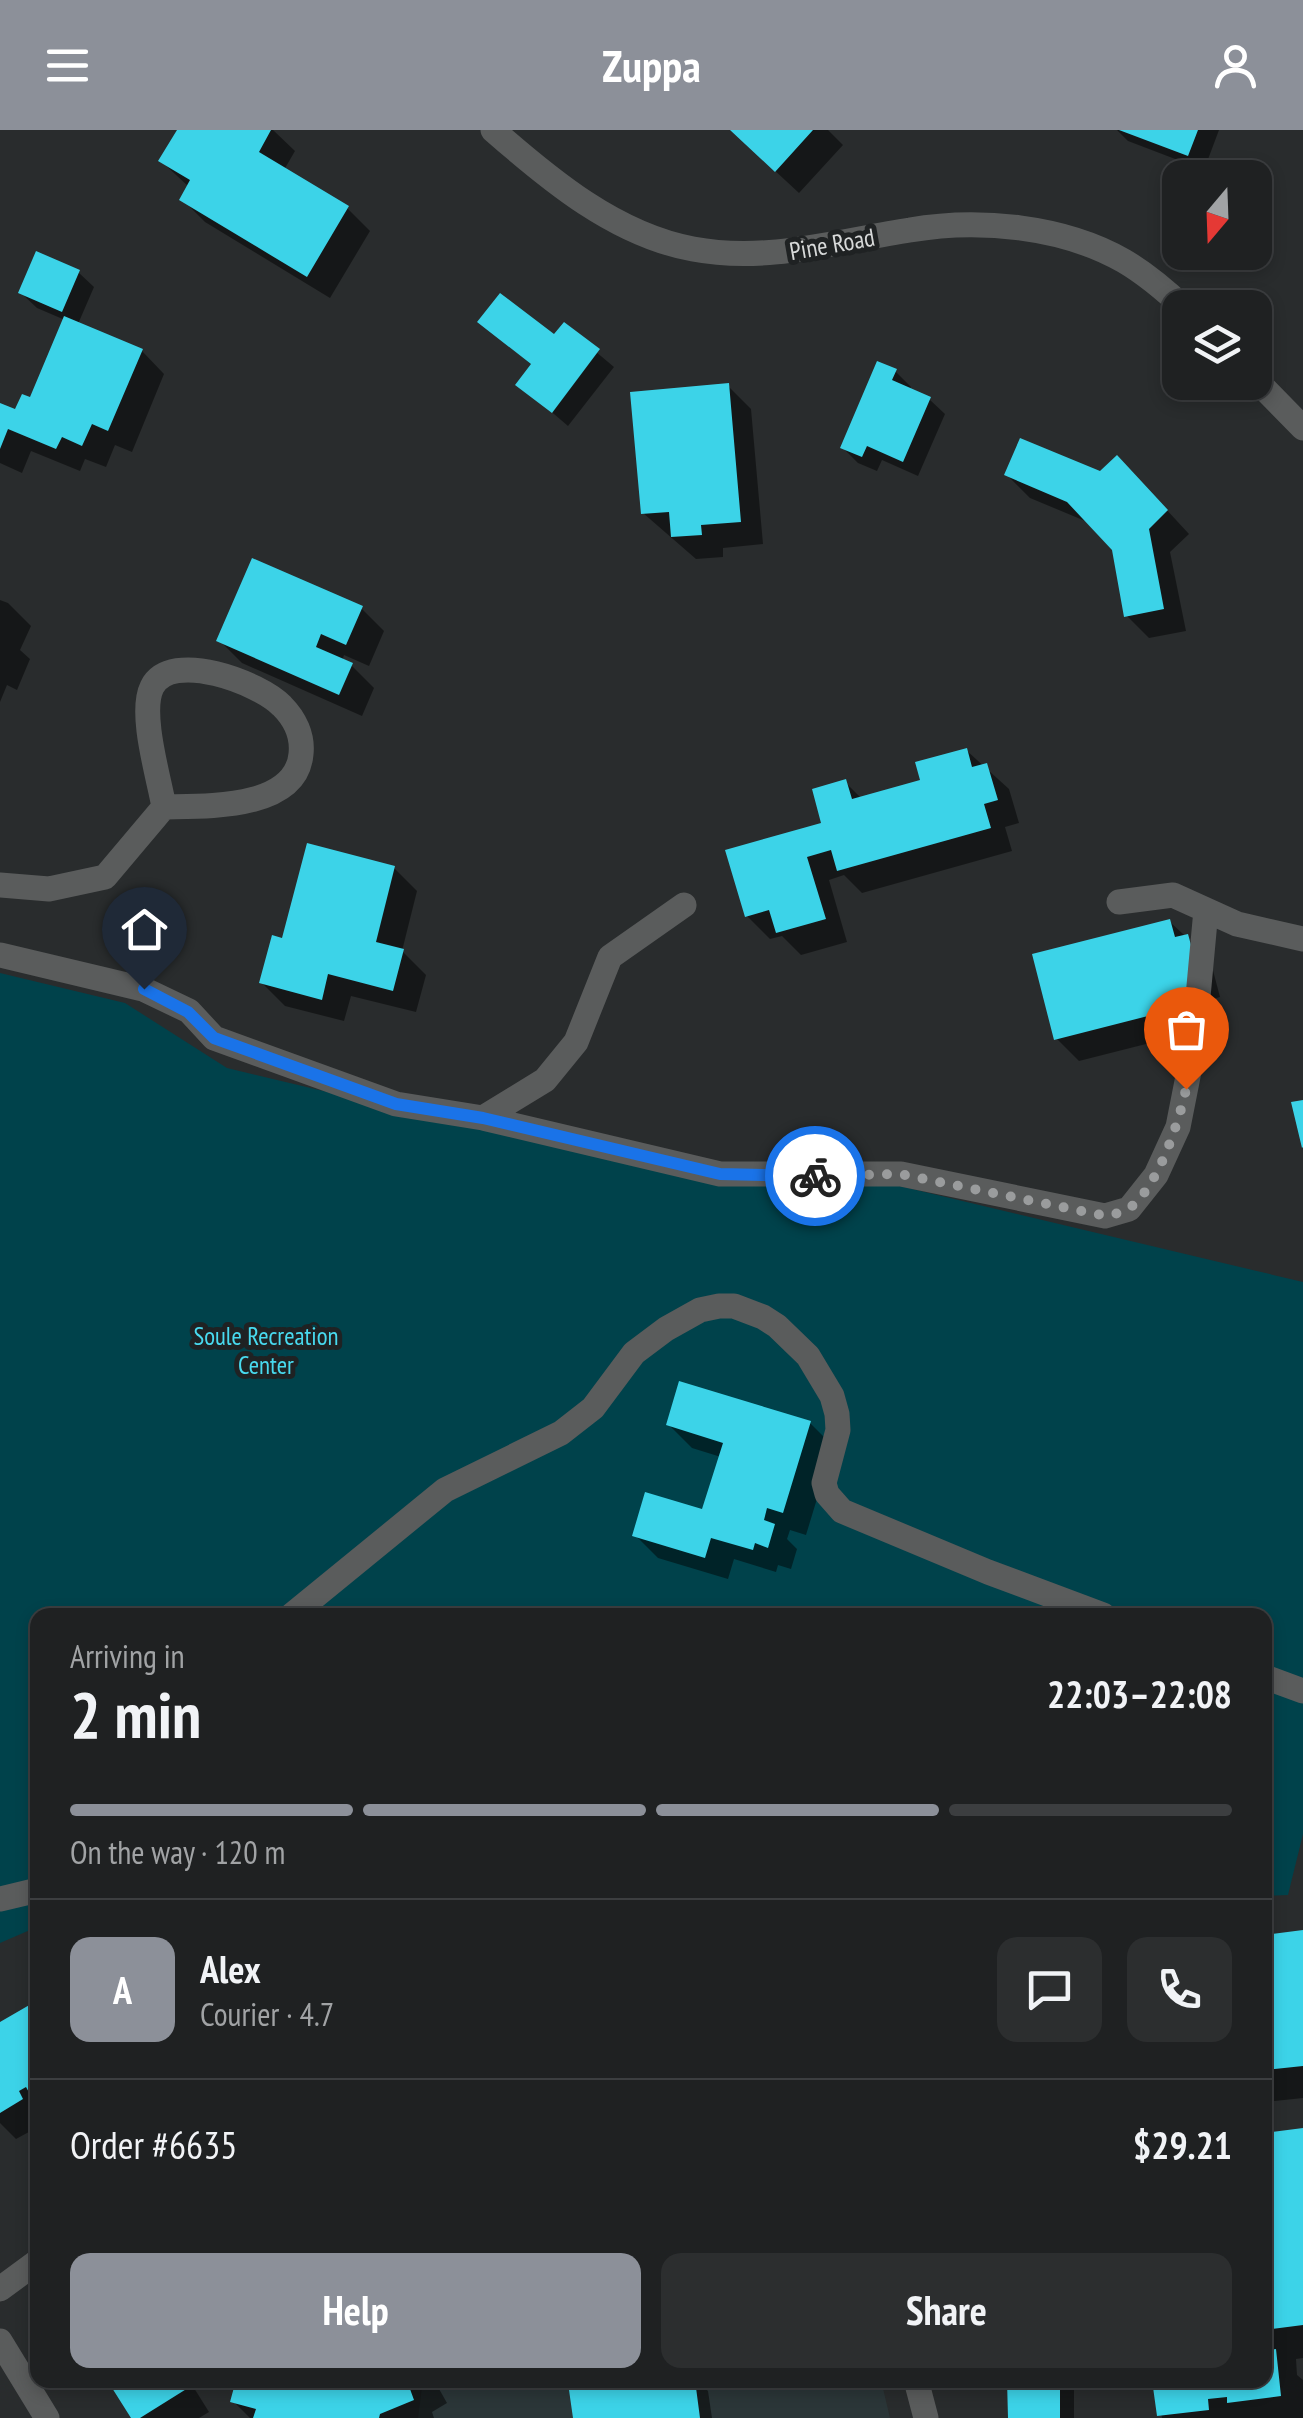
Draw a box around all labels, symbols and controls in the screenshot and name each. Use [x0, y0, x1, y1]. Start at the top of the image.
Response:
text: Zuppa [602, 36, 701, 94]
icon: menu [40, 38, 95, 93]
icon: person [1208, 38, 1263, 93]
north arrow [1162, 160, 1272, 270]
map controls [1162, 160, 1272, 400]
street label: Pine Road [787, 221, 877, 267]
button: layers [1162, 290, 1272, 400]
pin [102, 887, 187, 990]
icon: home [117, 902, 172, 957]
pin [1144, 987, 1229, 1090]
icon: bag [1159, 1002, 1214, 1057]
courier [765, 1126, 865, 1226]
icon: bike [788, 1149, 843, 1204]
park label: Soule Recreation Center [193, 1320, 339, 1381]
text: Arriving in [70, 1635, 185, 1677]
text: 22:03–22:08 [1047, 1669, 1232, 1718]
text: 2 min [70, 1672, 201, 1756]
text: On the way · 120 m [70, 1831, 285, 1873]
button: chat [997, 1937, 1102, 2042]
button: phone [1127, 1937, 1232, 2042]
text: Alex [200, 1944, 261, 1993]
text: A [113, 1965, 132, 2014]
text: Courier · 4.7 [200, 1993, 334, 2035]
text: Order #6635 [70, 2120, 237, 2169]
text: $29.21 [1133, 2120, 1232, 2169]
button: Help [70, 2253, 641, 2368]
button: Share [661, 2253, 1232, 2368]

